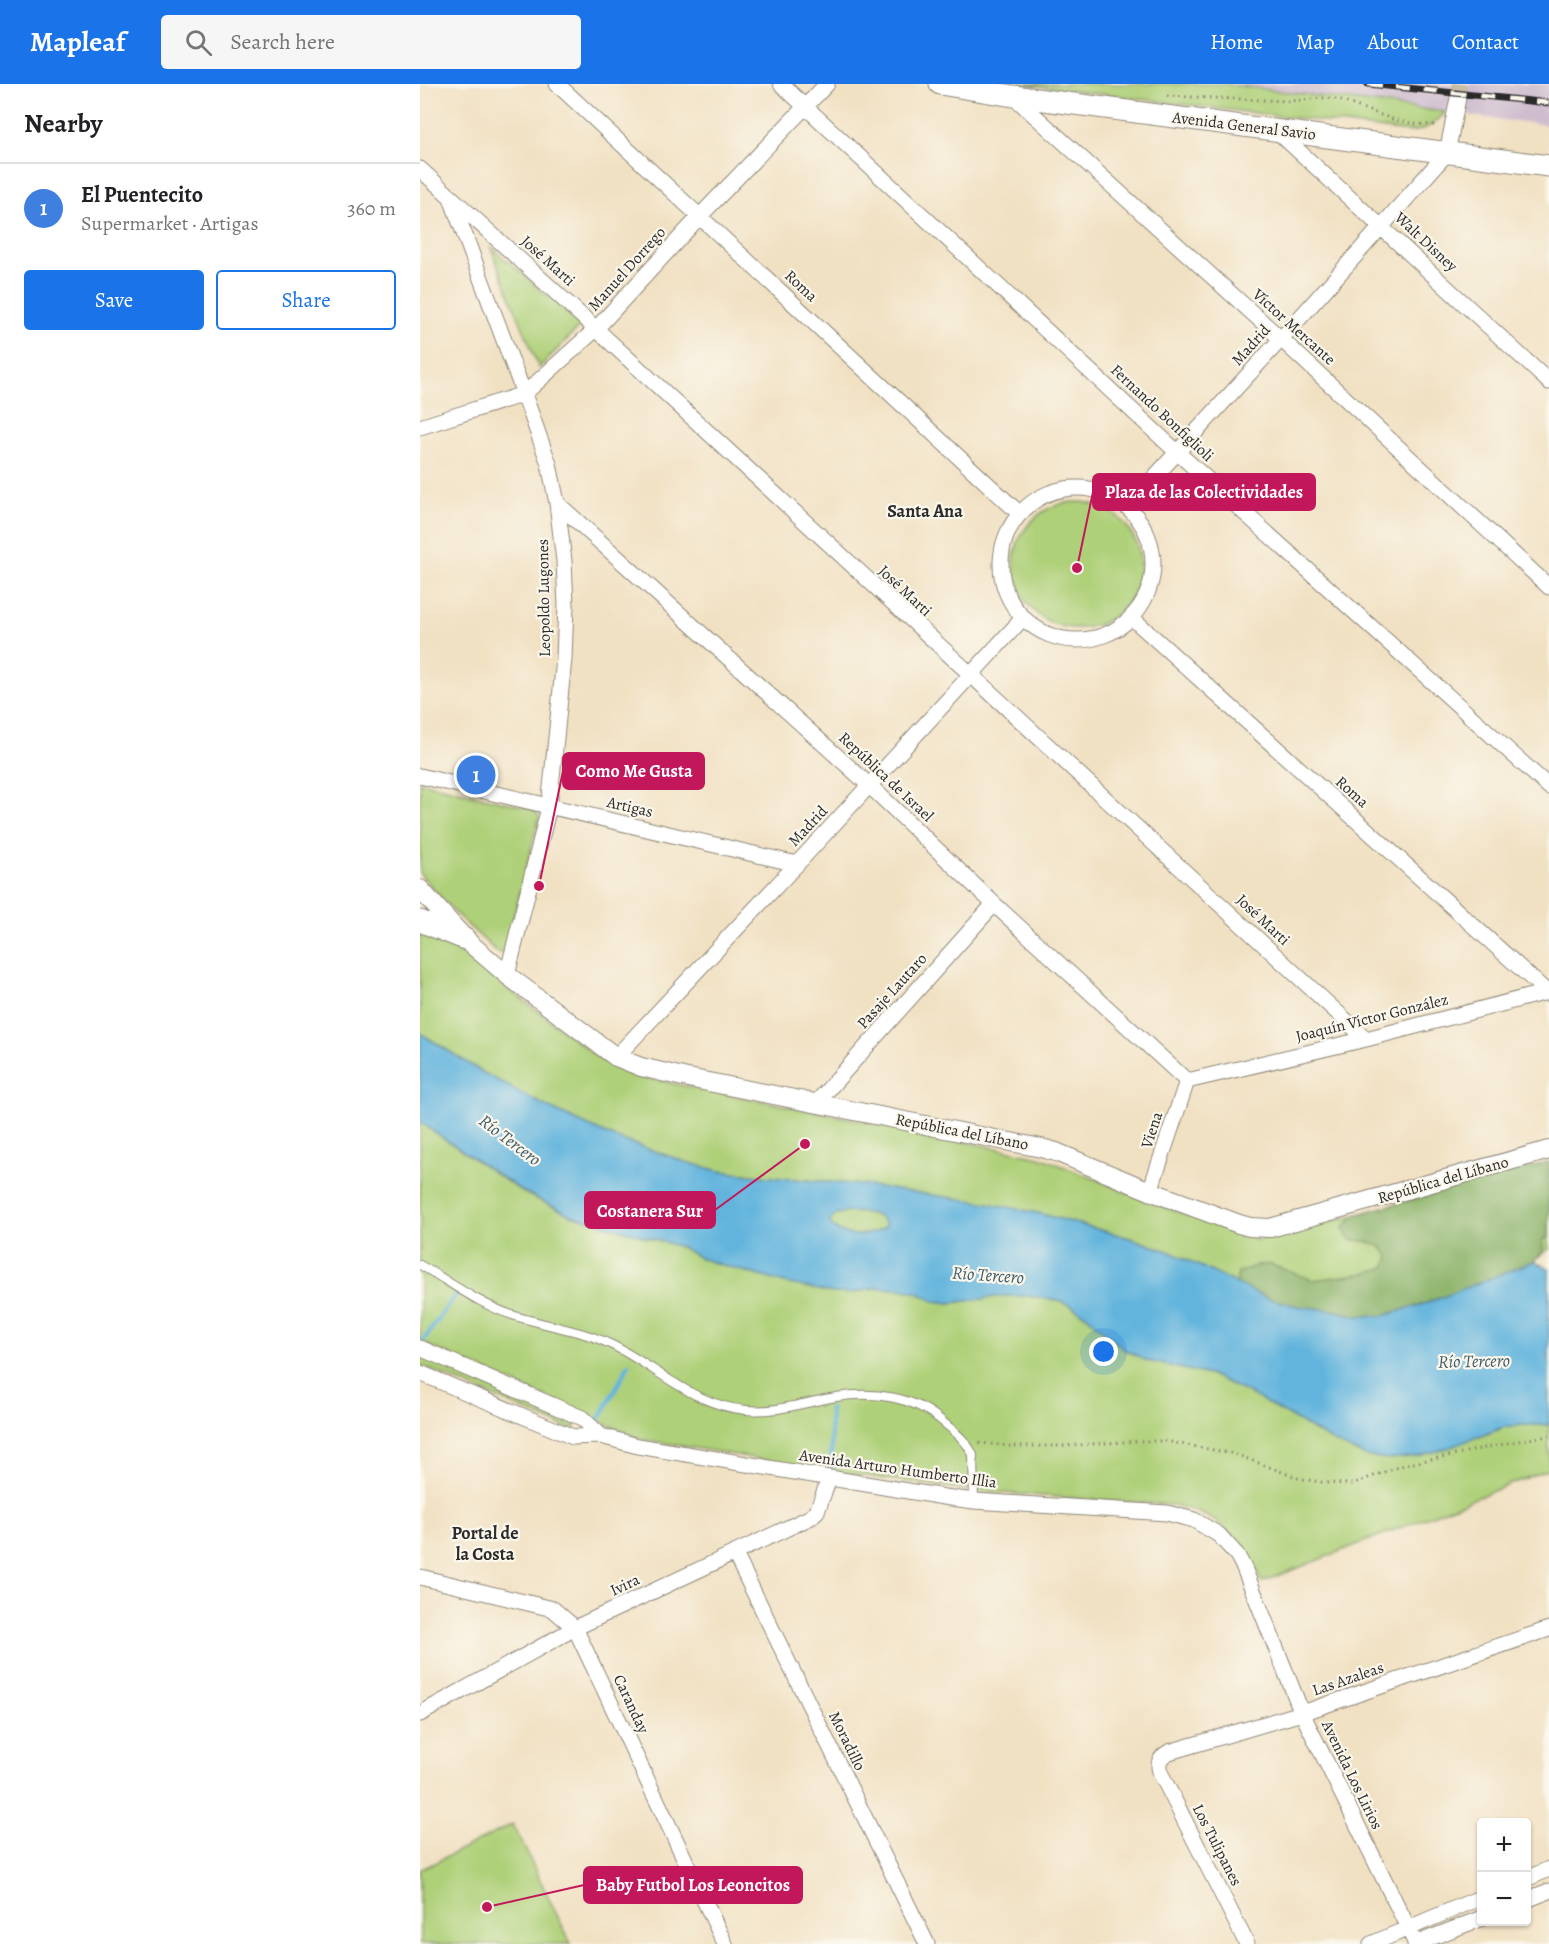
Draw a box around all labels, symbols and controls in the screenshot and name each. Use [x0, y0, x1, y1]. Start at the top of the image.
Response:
search box [161, 15, 581, 69]
text: Mapleaf [30, 23, 125, 61]
icon: search [182, 26, 215, 59]
text: Search here [230, 27, 335, 57]
text: Home [1210, 28, 1263, 56]
text: Map [1296, 28, 1334, 56]
text: About [1367, 28, 1419, 56]
text: Contact [1452, 28, 1519, 56]
text: Nearby [24, 106, 103, 141]
street label: Avenida General Savio [1170, 106, 1317, 146]
text: El Puentecito [81, 180, 203, 210]
text: 1 [40, 195, 47, 222]
text: 360 m [347, 195, 396, 222]
street label: Walt Disney [1389, 206, 1463, 277]
text: Supermarket · Artigas [81, 210, 259, 237]
street label: Manuel Dorrego [583, 222, 671, 316]
street label: José Marti [516, 231, 580, 291]
street label: Roma [780, 265, 823, 307]
button: Save [24, 270, 204, 330]
button: Share [216, 270, 396, 330]
street label: Víctor Mercante [1247, 283, 1340, 370]
street label: Madrid [1227, 319, 1276, 370]
street label: Fernando Bonfiglioli [1106, 359, 1218, 467]
callout: Plaza de las Colectividades [1093, 474, 1315, 510]
text: Plaza de las Colectividades [1105, 480, 1303, 504]
district label: Santa Ana [887, 499, 963, 523]
street label: Leopoldo Lugones [532, 539, 556, 657]
street label: José Marti [873, 560, 937, 622]
street label: República de Israel [834, 727, 938, 827]
pin: 1 [456, 752, 496, 798]
callout: Como Me Gusta [563, 753, 704, 789]
text: Como Me Gusta [575, 759, 693, 783]
street label: Roma [1331, 771, 1374, 813]
street label: Artigas [604, 791, 655, 823]
street label: Madrid [783, 800, 833, 851]
street label: José Marti [1231, 889, 1295, 951]
street label: Pasaje Lautaro [852, 948, 932, 1034]
street label: Joaquín Víctor González [1293, 988, 1451, 1048]
street label: República del Líbano [894, 1108, 1030, 1156]
street label: Viena [1136, 1108, 1168, 1152]
water label: Río Tercero [474, 1109, 546, 1171]
street label: República del Líbano [1375, 1151, 1511, 1209]
callout: Costanera Sur [585, 1192, 715, 1228]
text: Costanera Sur [597, 1199, 704, 1223]
water label: Río Tercero [951, 1261, 1025, 1289]
your location [1089, 1337, 1118, 1366]
water label: Río Tercero [1438, 1348, 1510, 1374]
street label: Avenida Arturo Humberto Illia [797, 1444, 999, 1494]
district label: Portal de la Costa [452, 1521, 518, 1566]
street label: Ivira [607, 1568, 644, 1601]
street label: Las Azaleas [1309, 1657, 1387, 1701]
street label: Caranday [608, 1671, 655, 1738]
street label: Moradillo [823, 1708, 871, 1774]
street label: Avenida Los Lirios [1316, 1716, 1388, 1833]
street label: Los Tulipanes [1187, 1800, 1247, 1890]
map controls [1477, 1818, 1531, 1926]
button: + [1477, 1818, 1531, 1872]
callout: Baby Futbol Los Leoncitos [584, 1867, 802, 1903]
button: − [1477, 1872, 1531, 1926]
text: Baby Futbol Los Leoncitos [596, 1873, 790, 1897]

